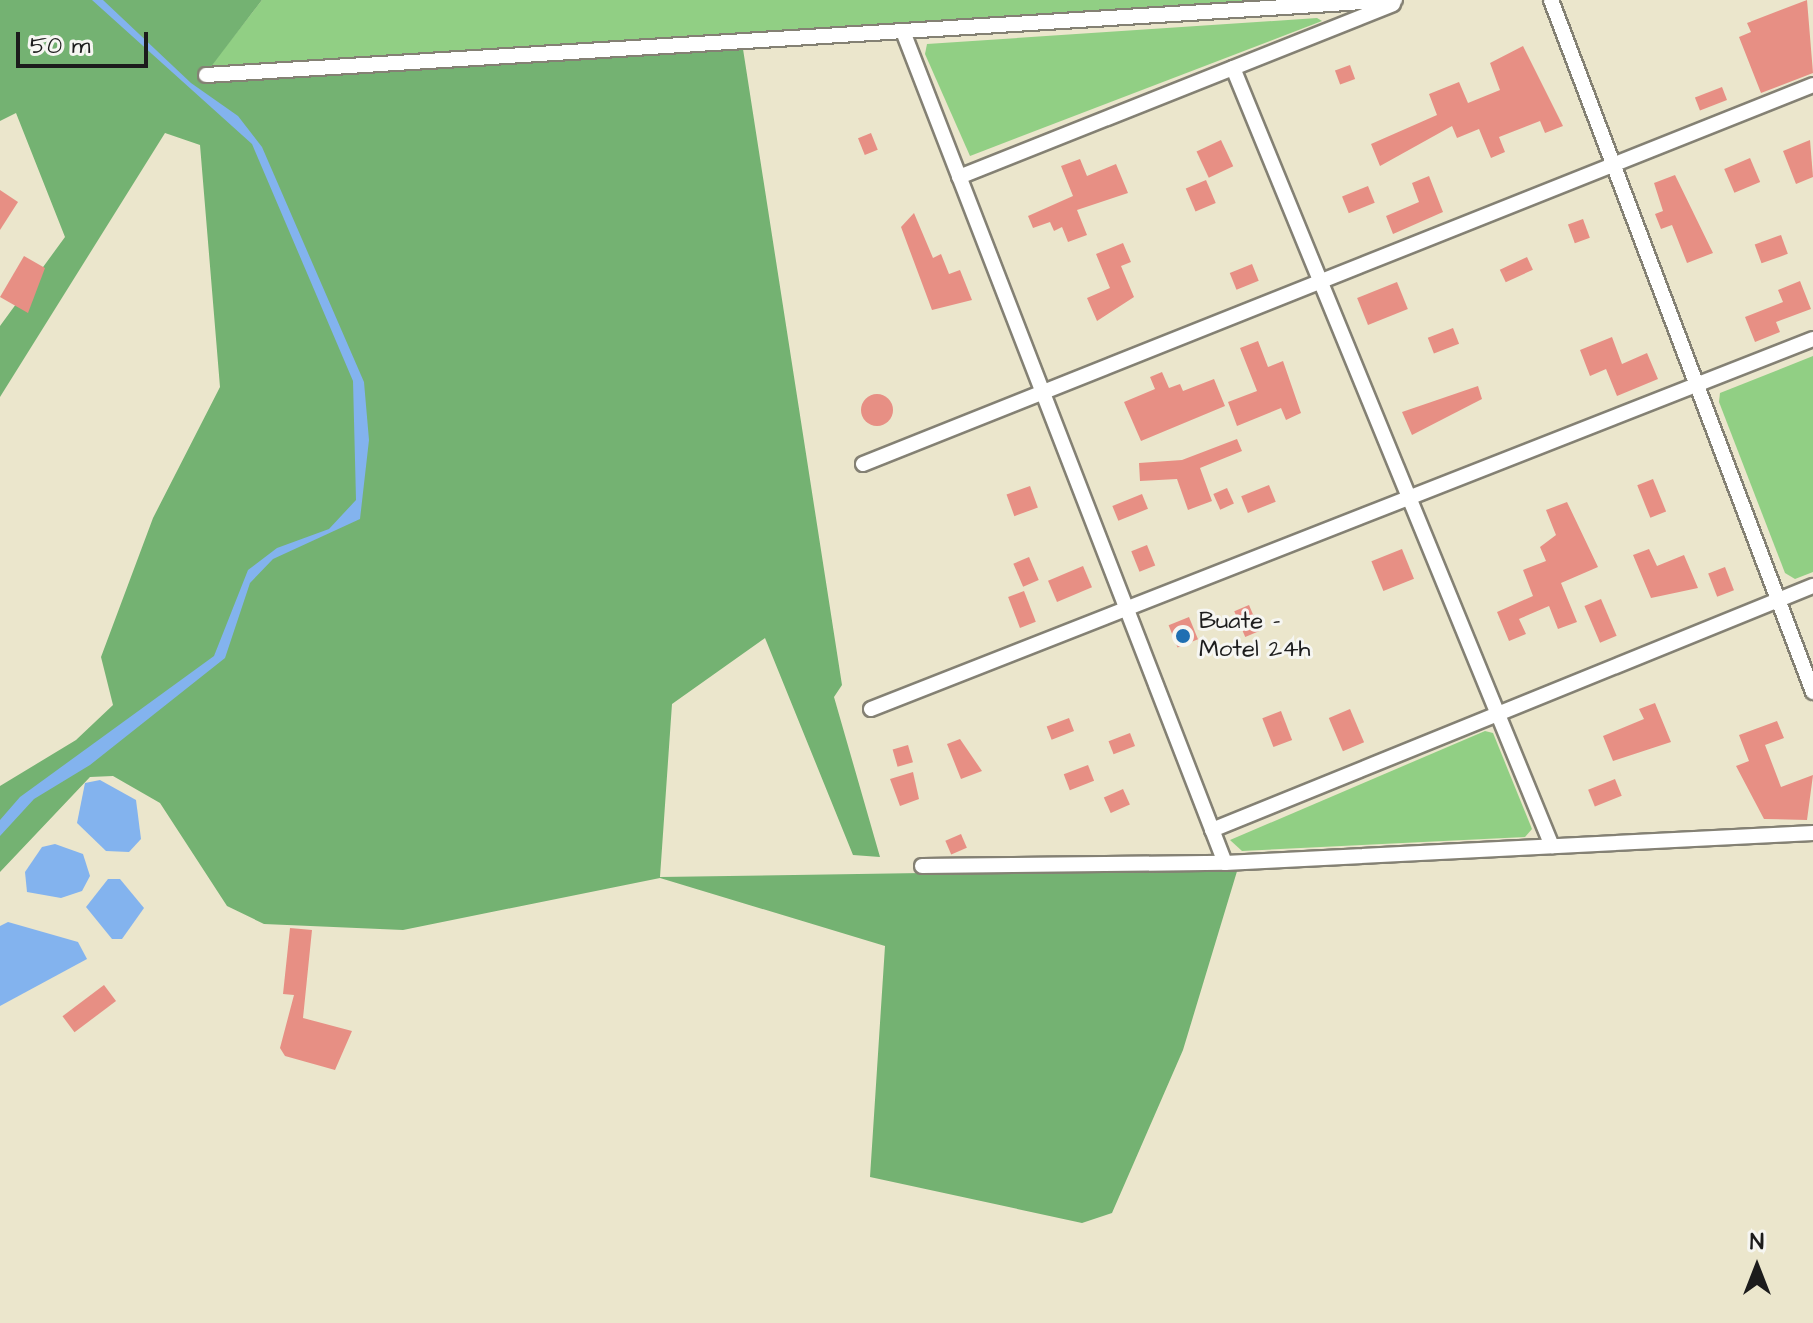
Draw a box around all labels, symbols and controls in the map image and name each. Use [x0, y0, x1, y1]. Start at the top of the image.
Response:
scale bar [20, 16, 152, 66]
text: 50 m [30, 29, 90, 63]
place label: Buate - Motel 24h [1199, 608, 1310, 664]
marker: Buate - Motel 24h [1174, 627, 1192, 645]
north arrow [1717, 1227, 1797, 1307]
text: N [1750, 1227, 1764, 1258]

